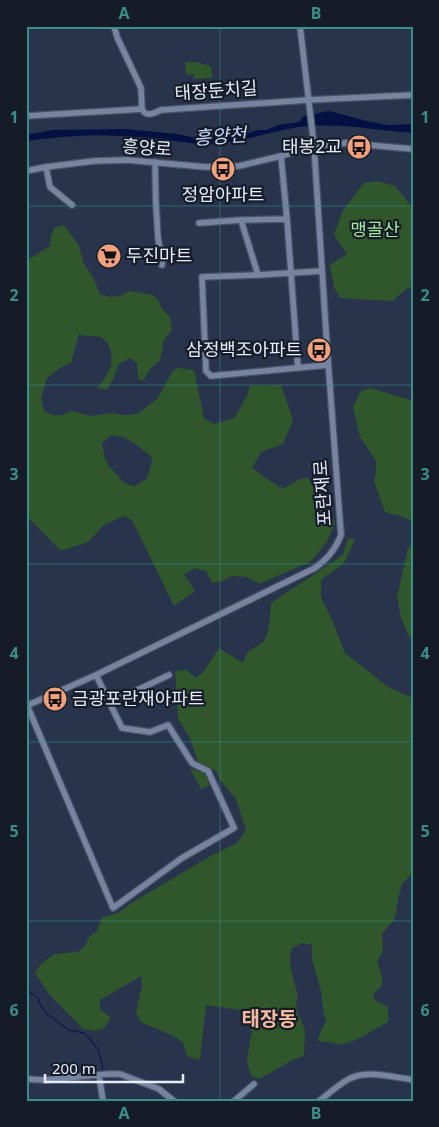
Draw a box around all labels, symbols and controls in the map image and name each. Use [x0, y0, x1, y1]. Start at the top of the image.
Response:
text: A [118, 2, 130, 24]
text: B [311, 2, 321, 24]
street label: 태장둔치길 [174, 75, 258, 105]
text: 1 [9, 106, 19, 128]
text: 1 [420, 106, 430, 128]
water label: 흥양천 [193, 121, 249, 151]
street label: 흥양로 [121, 133, 173, 161]
place label: 태봉2교 [282, 134, 342, 158]
bus stop icon: 태봉2교 [346, 134, 372, 160]
bus stop icon: 정암아파트 [210, 156, 236, 182]
place label: 정암아파트 [182, 182, 264, 206]
park label: 맹골산 [350, 217, 400, 241]
supermarket icon: 두진마트 [96, 243, 122, 269]
place label: 두진마트 [126, 243, 192, 267]
text: 2 [9, 284, 19, 306]
text: 2 [420, 284, 430, 306]
place label: 삼정백조아파트 [186, 337, 302, 361]
bus stop icon: 삼정백조아파트 [306, 337, 332, 363]
street label: 포란재로 [308, 459, 336, 527]
text: 3 [9, 463, 19, 485]
text: 3 [420, 463, 430, 485]
text: 4 [9, 642, 19, 664]
text: 4 [420, 642, 430, 664]
bus stop icon: 금광포란재아파트 [42, 686, 68, 712]
place label: 금광포란재아파트 [72, 686, 204, 710]
text: 5 [9, 820, 19, 842]
text: 5 [420, 820, 430, 842]
text: 6 [9, 999, 19, 1021]
text: 6 [420, 999, 430, 1021]
district label: 태장동 [241, 1005, 297, 1032]
scale bar [45, 1052, 182, 1084]
text: 200 m [52, 1058, 96, 1078]
text: A [118, 1102, 130, 1124]
text: B [311, 1102, 321, 1124]

